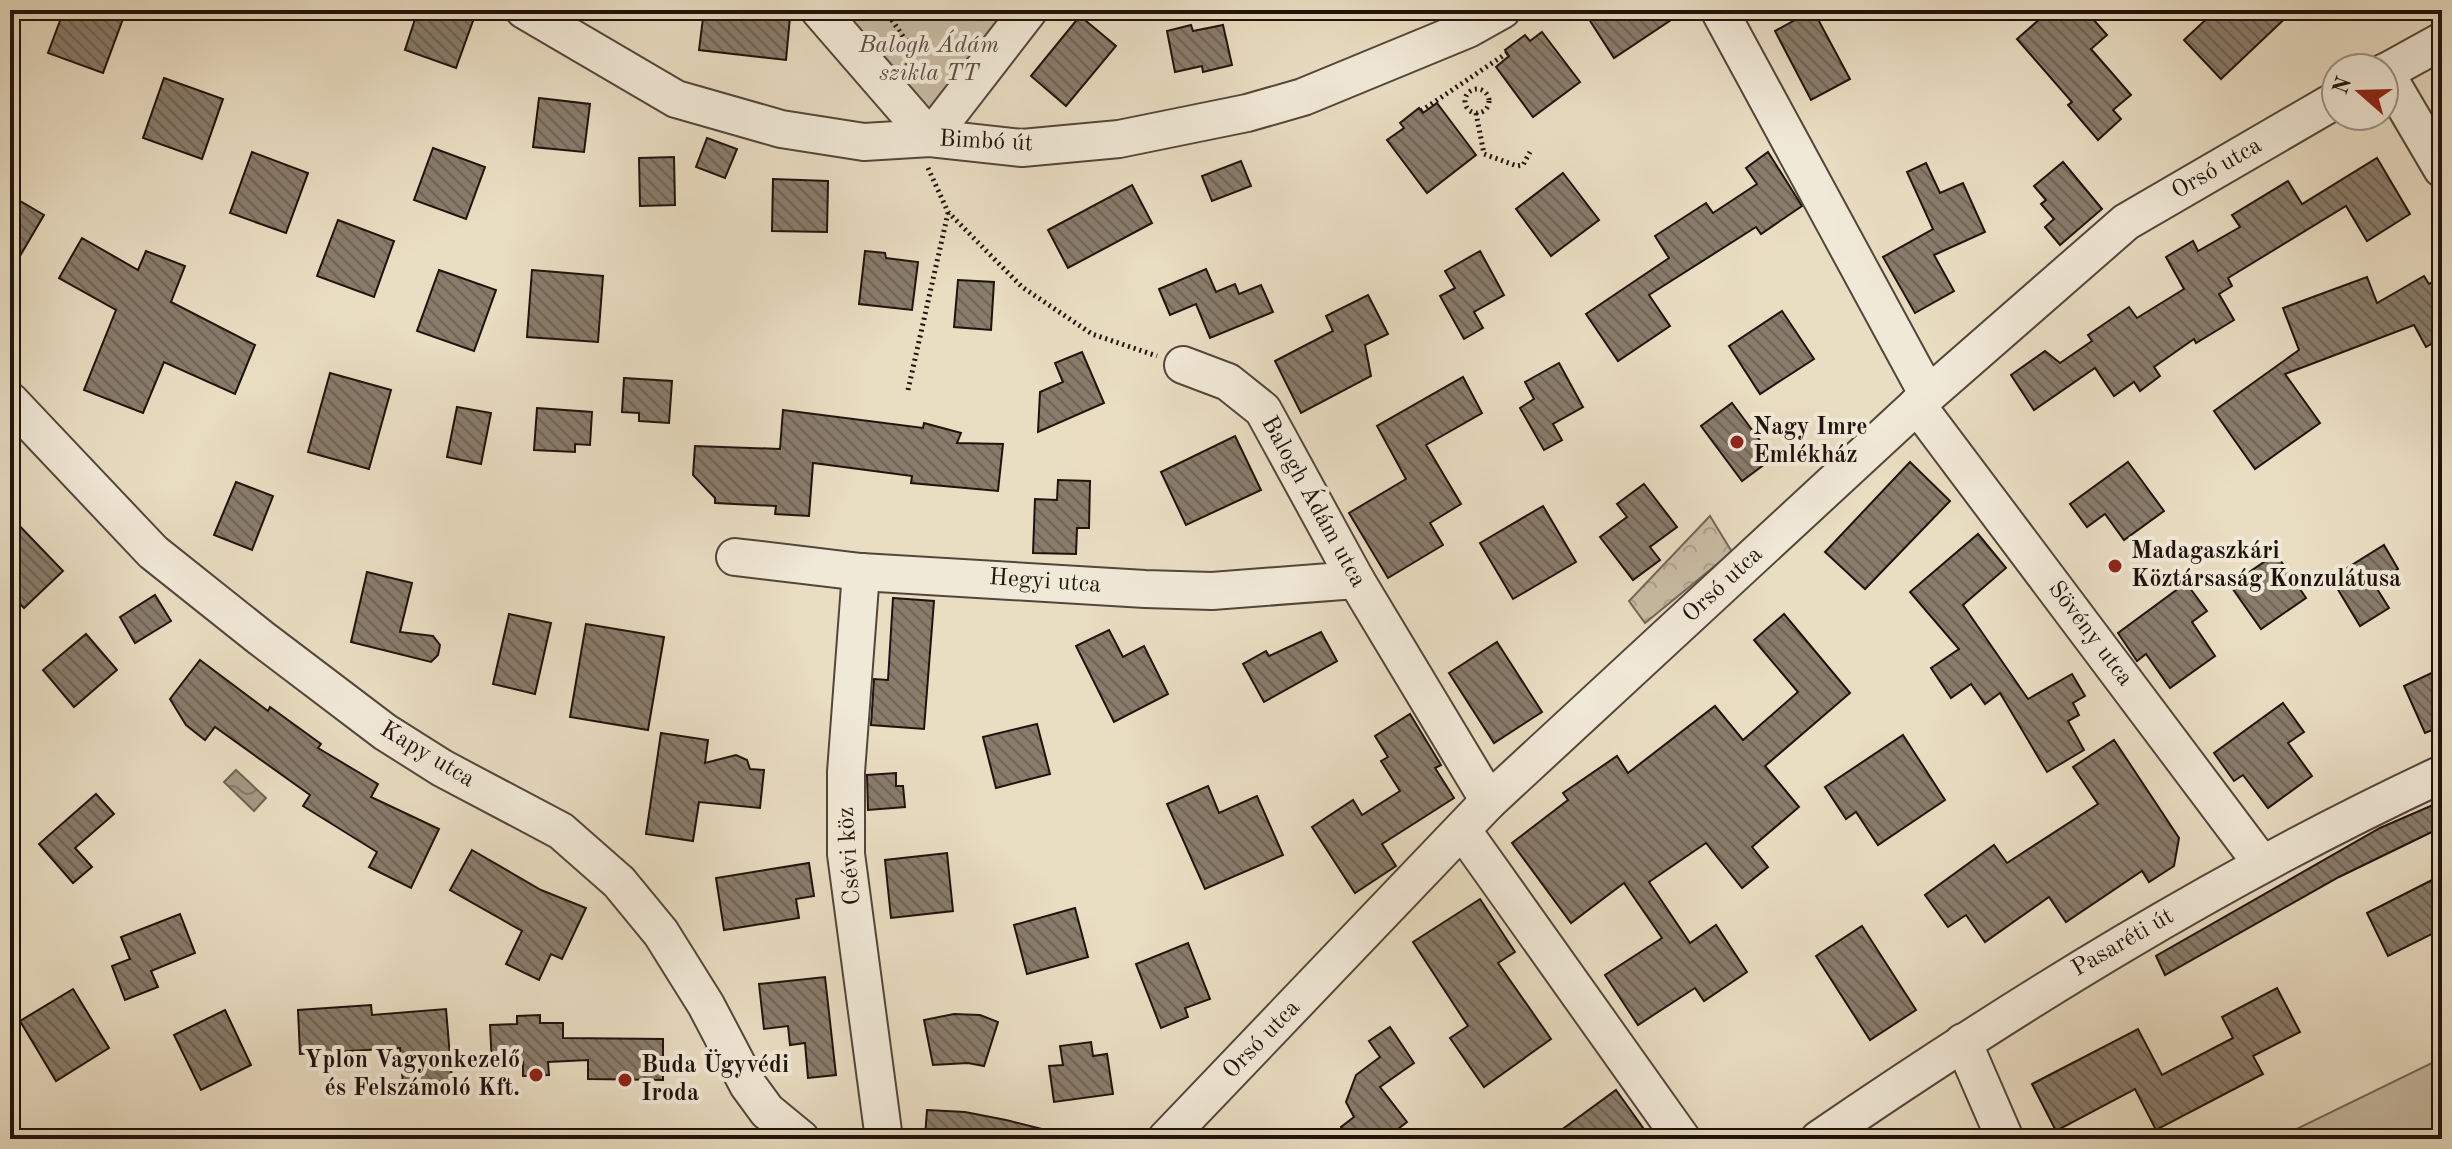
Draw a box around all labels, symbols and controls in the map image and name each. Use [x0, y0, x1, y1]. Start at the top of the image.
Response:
park label: Balogh Ádám szikla TT [858, 29, 999, 86]
north arrow [2320, 52, 2400, 132]
text: N [2330, 74, 2356, 98]
street label: Bimbó út [938, 128, 1034, 156]
street label: Orsó utca [2168, 134, 2266, 204]
street label: Balogh Ádám utca [1256, 410, 1373, 592]
place label: Nagy Imre Emlékház [1753, 416, 1868, 468]
marker: Nagy Imre Emlékház [1728, 433, 1746, 451]
place label: Madagaszkári Köztársaság Konzulátusa [2131, 540, 2401, 592]
street label: Orsó utca [1679, 542, 1768, 628]
marker: Madagaszkári Köztársaság Konzulátusa [2106, 557, 2124, 575]
street label: Hegyi utca [988, 566, 1102, 598]
street label: Sövény utca [2043, 577, 2137, 691]
street label: Kapy utca [376, 718, 478, 793]
street label: Csévi köz [835, 806, 865, 906]
street label: Pasaréti út [2068, 904, 2178, 982]
street label: Orsó utca [1219, 996, 1305, 1084]
place label: Yplon Vagyonkezelő és Felszámoló Kft. [305, 1049, 520, 1101]
place label: Buda Ügyvédi Iroda [641, 1049, 789, 1106]
marker: Yplon Vagyonkezelő és Felszámoló Kft. [527, 1066, 545, 1084]
marker: Buda Ügyvédi Iroda [616, 1071, 634, 1089]

